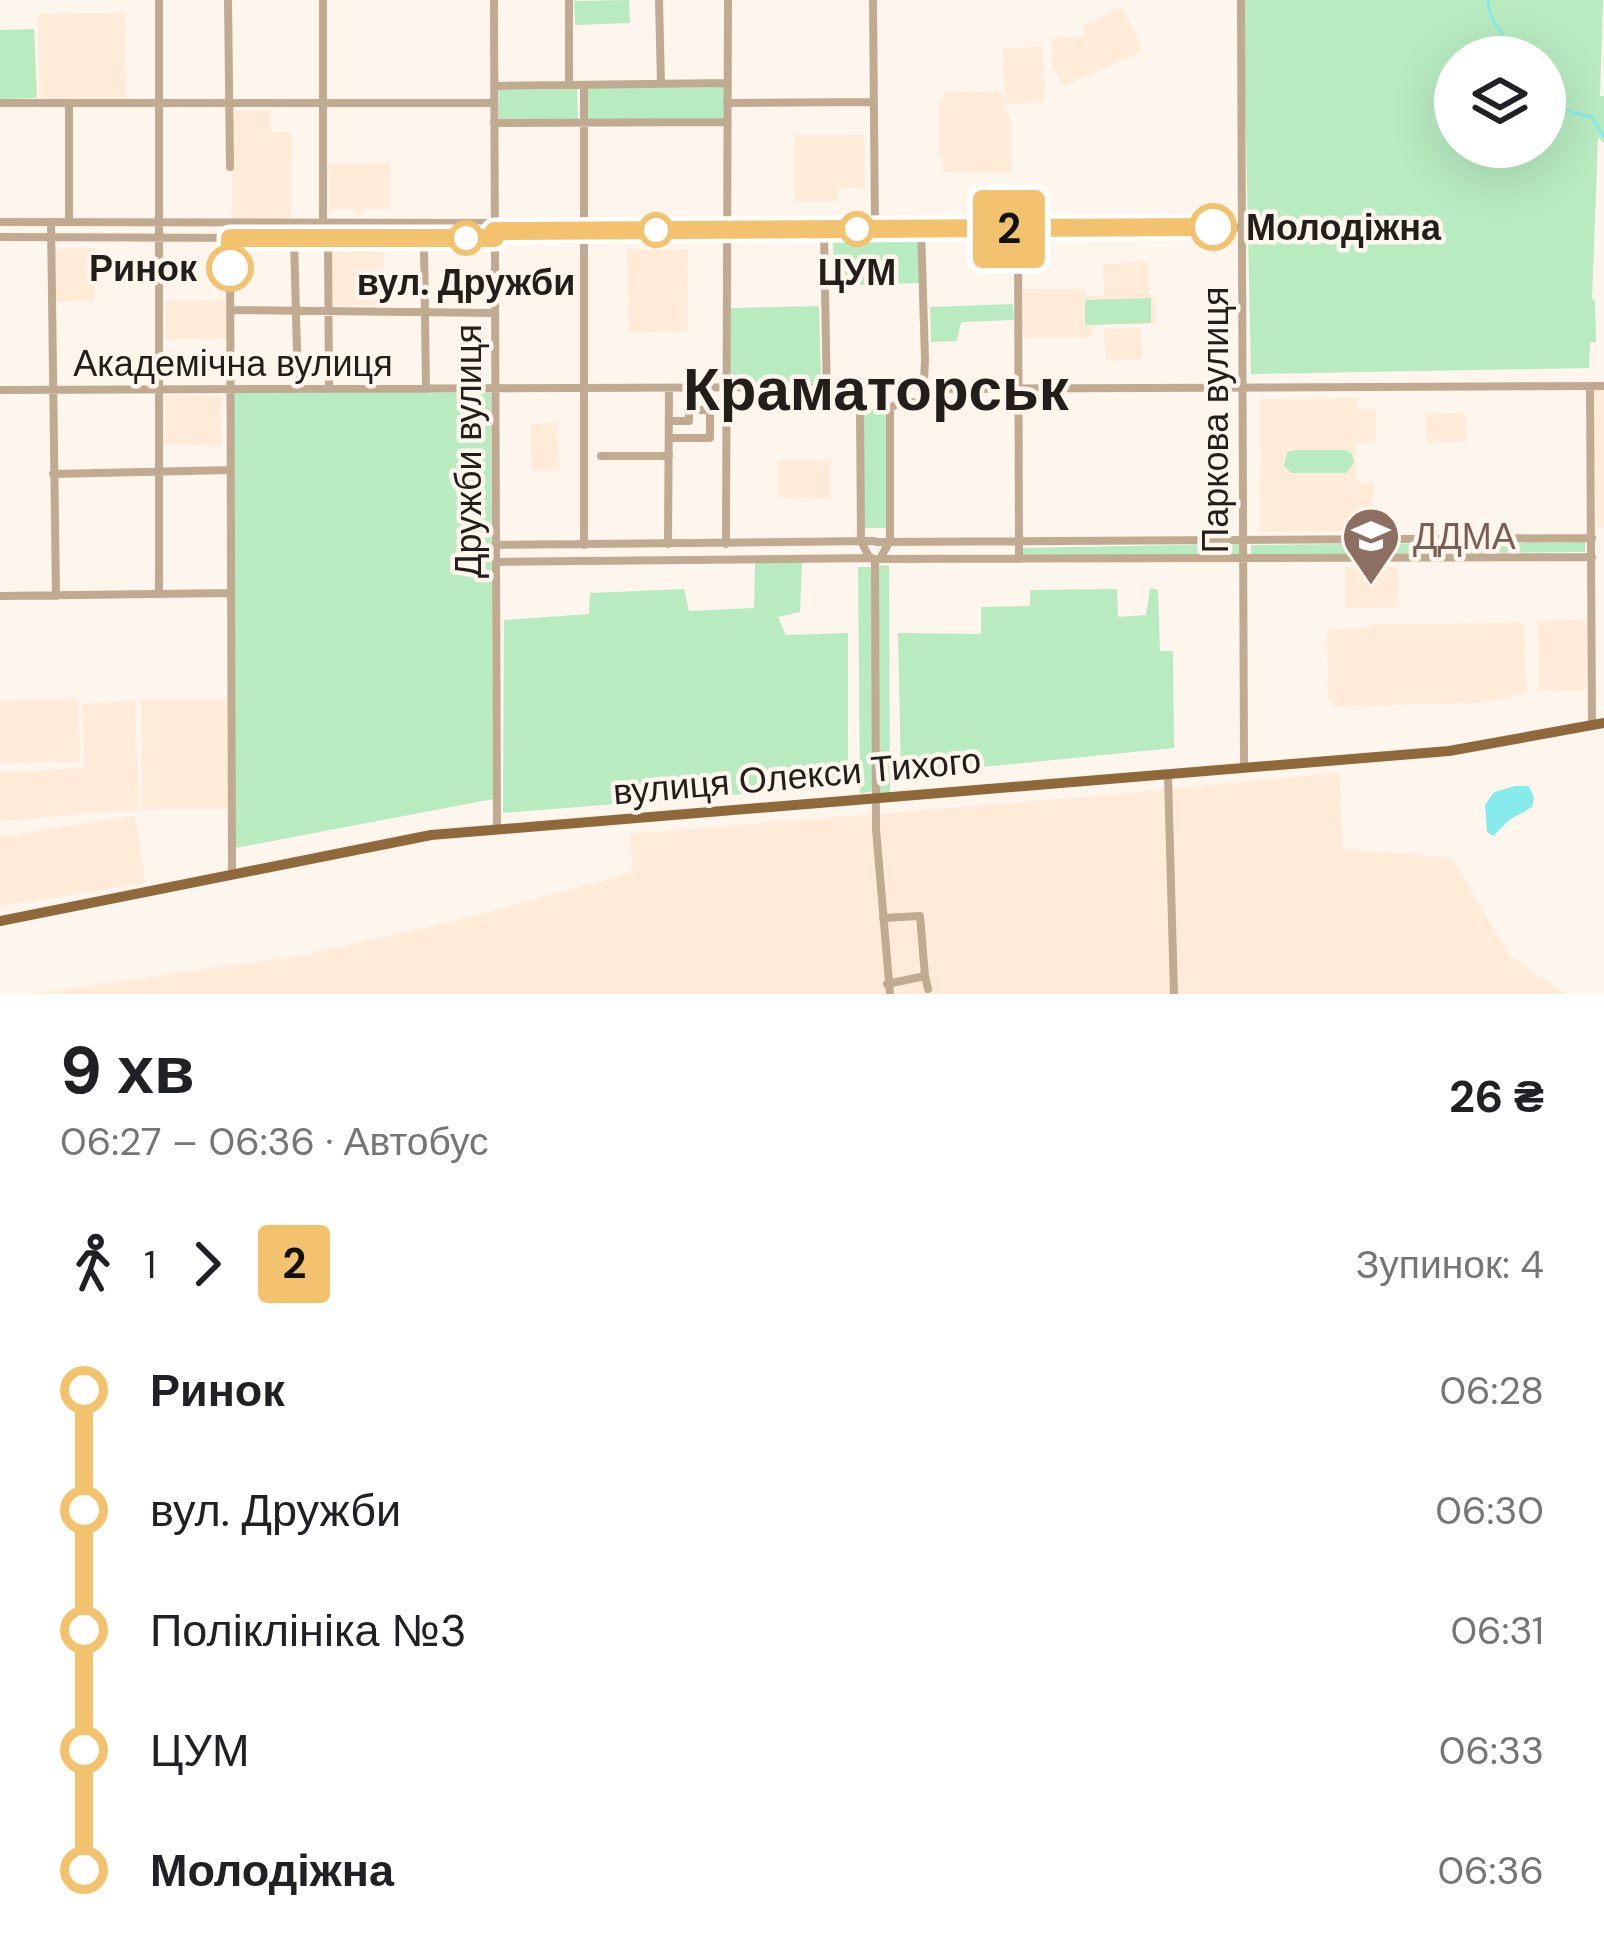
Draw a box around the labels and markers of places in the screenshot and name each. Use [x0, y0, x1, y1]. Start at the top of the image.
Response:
place label: Молодіжна [1246, 204, 1442, 251]
marker: Молодіжна [1191, 205, 1235, 249]
marker: ЦУМ [841, 213, 873, 245]
unlabelled marker [640, 214, 672, 246]
marker: вул. Дружби [450, 222, 482, 254]
place label: Ринок [89, 245, 198, 292]
marker: Ринок [208, 246, 252, 290]
place label: ЦУМ [818, 249, 896, 296]
place label: вул. Дружби [357, 259, 575, 306]
school or university icon: ДДМА [1340, 505, 1402, 587]
place label: ДДМА [1413, 513, 1516, 560]

